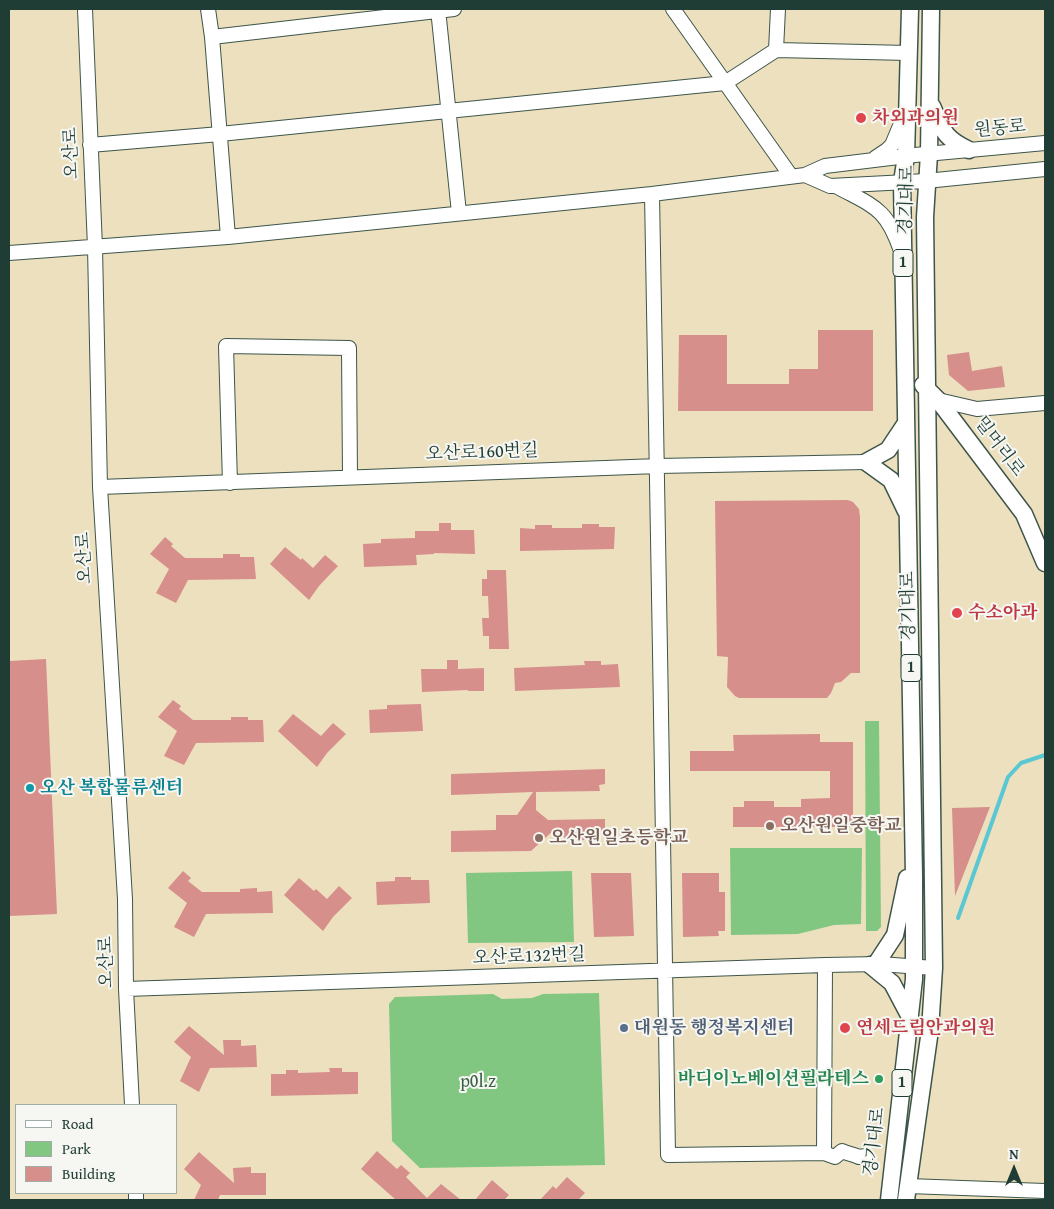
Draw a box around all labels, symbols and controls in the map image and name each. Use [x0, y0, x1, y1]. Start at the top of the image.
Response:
place label: 차외과의원 [872, 107, 959, 129]
marker: 차외과의원 [854, 111, 868, 125]
street label: 원동로 [973, 116, 1027, 142]
street label: 오산로 [60, 127, 84, 179]
street label: 경기대로 [895, 165, 919, 235]
road number: 1 [893, 250, 913, 276]
street label: 밀머리로 [969, 413, 1029, 481]
street label: 오산로160번길 [425, 440, 539, 466]
street label: 오산로 [73, 531, 97, 585]
street label: 경기대로 [898, 571, 920, 641]
place label: 수소아과 [968, 602, 1038, 624]
marker: 수소아과 [950, 606, 964, 620]
road number: 1 [901, 654, 921, 681]
place label: 오산 복합물류센터 [40, 777, 183, 799]
marker: 오산 복합물류센터 [24, 782, 36, 794]
place label: 오산원일중학교 [780, 815, 902, 837]
marker: 오산원일중학교 [764, 820, 776, 832]
place label: 오산원일초등학교 [549, 827, 688, 849]
marker: 오산원일초등학교 [533, 832, 545, 844]
street label: 오산로 [96, 936, 118, 988]
street label: 오산로132번길 [472, 944, 586, 970]
place label: 대원동 행정복지센터 [634, 1017, 794, 1039]
place label: 연세드림안과의원 [856, 1017, 995, 1039]
marker: 연세드림안과의원 [838, 1021, 852, 1035]
marker: 대원동 행정복지센터 [618, 1022, 630, 1034]
place label: 바디이노베이션필라테스 [678, 1068, 869, 1090]
road number: 1 [892, 1070, 912, 1096]
park label: p0l.z [460, 1071, 496, 1093]
marker: 바디이노베이션필라테스 [873, 1073, 885, 1085]
legend [15, 1104, 178, 1194]
street label: 경기대로 [860, 1106, 890, 1178]
text: Road [62, 1113, 93, 1134]
text: Park [62, 1138, 91, 1159]
north arrow [989, 1144, 1039, 1194]
text: N [1009, 1144, 1019, 1164]
text: Building [62, 1163, 115, 1184]

